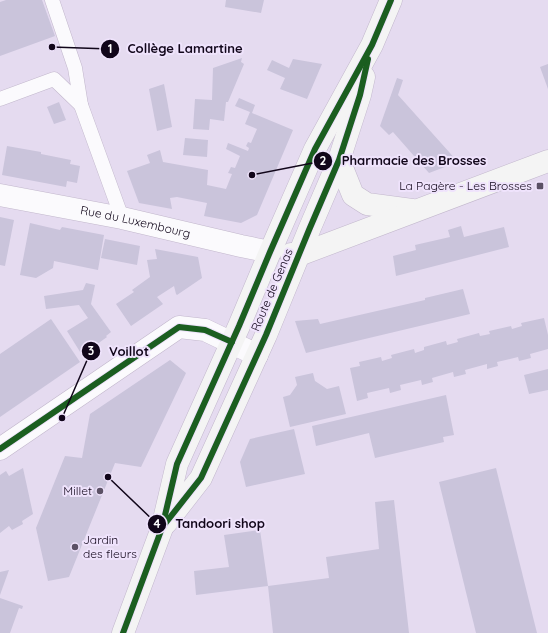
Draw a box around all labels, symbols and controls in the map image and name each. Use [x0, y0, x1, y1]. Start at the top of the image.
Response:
callout: Collège Lamartine [100, 36, 251, 61]
text: Collège Lamartine [127, 40, 243, 56]
text: 1 [108, 41, 112, 56]
callout: Pharmacie des Brosses [313, 148, 494, 173]
text: Pharmacie des Brosses [342, 152, 486, 168]
text: 2 [320, 153, 327, 168]
place label: La Pagère - Les Brosses [399, 178, 532, 193]
marker: La Pagère - Les Brosses [535, 181, 545, 191]
street label: Rue du Luxembourg [79, 202, 192, 241]
street label: Route de Genas [247, 246, 296, 333]
callout: Voillot [81, 339, 157, 364]
text: 3 [88, 343, 94, 358]
text: Voillot [109, 343, 149, 359]
place label: Millet [63, 483, 92, 498]
marker: Millet [95, 486, 105, 496]
callout: Tandoori shop [147, 511, 273, 536]
text: Tandoori shop [175, 515, 265, 531]
text: 4 [153, 516, 161, 531]
place label: Jardin des fleurs [83, 532, 137, 561]
marker: Jardin des fleurs [70, 542, 80, 552]

